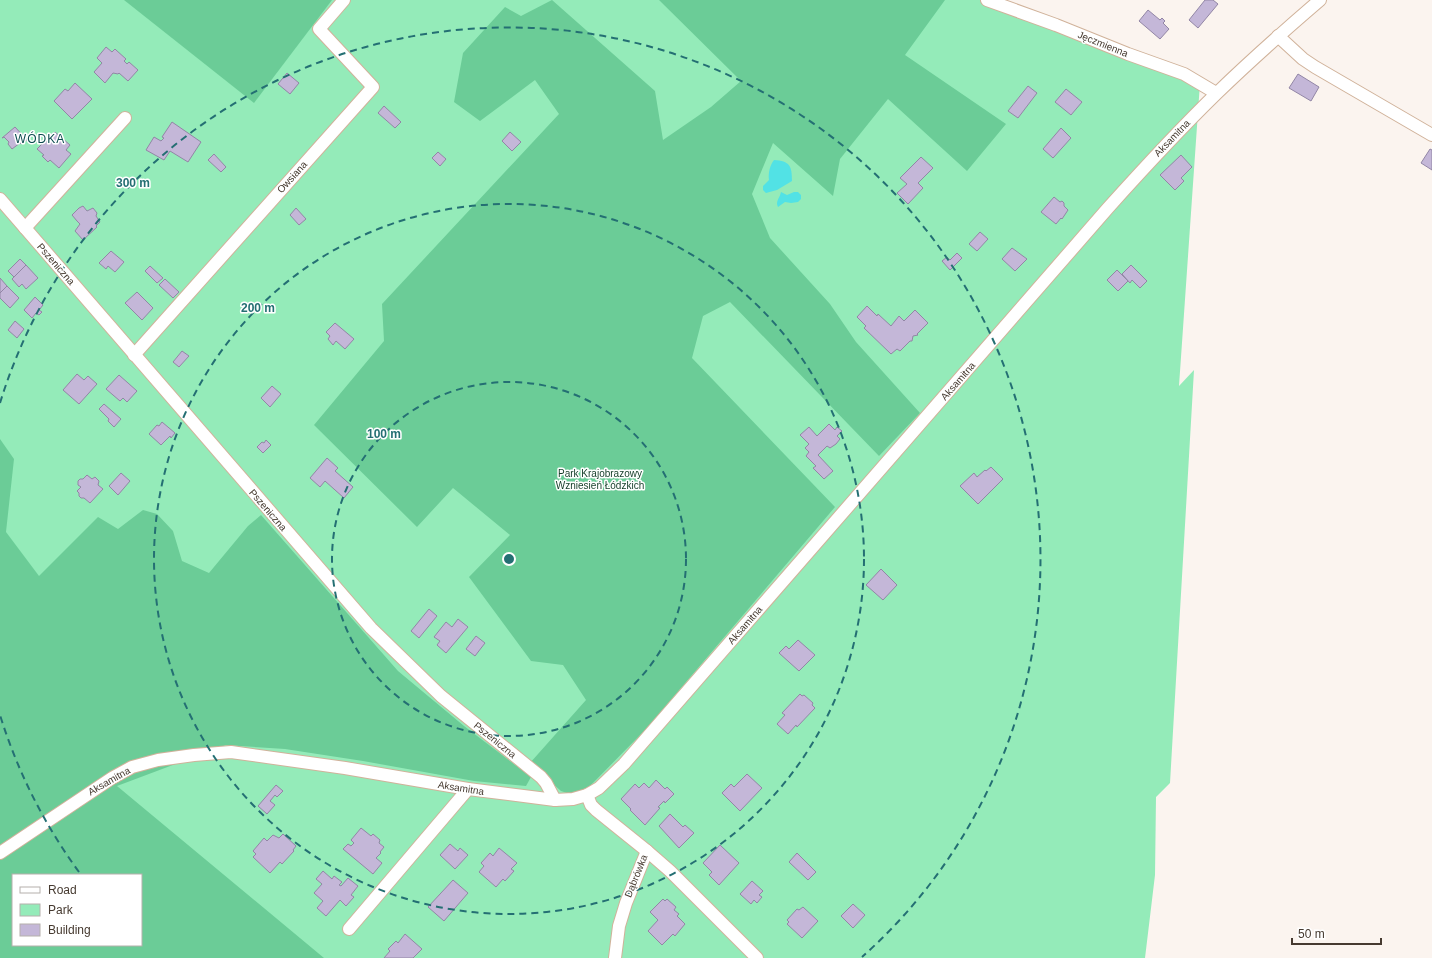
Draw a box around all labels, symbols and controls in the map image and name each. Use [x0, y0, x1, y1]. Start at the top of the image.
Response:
street label: Jęczmienna [1076, 29, 1130, 59]
street label: Aksamitna [1152, 117, 1192, 159]
district label: WÓDKA [15, 131, 65, 146]
street label: Owsiana [275, 159, 309, 195]
text: 300 m [116, 176, 150, 190]
street label: Pszeniczna [35, 241, 77, 287]
text: 200 m [241, 301, 275, 315]
street label: Aksamitna [939, 359, 978, 402]
text: 100 m [367, 427, 401, 441]
park label: Park Krajobrazowy Wzniesień Łódzkich [556, 468, 644, 491]
street label: Pszeniczna [247, 487, 289, 533]
centre of rings [502, 552, 516, 566]
street label: Aksamitna [726, 603, 765, 646]
street label: Pszeniczna [472, 720, 519, 761]
street label: Aksamitna [86, 764, 132, 797]
street label: Aksamitna [437, 779, 485, 797]
street label: Dąbrówka [622, 853, 650, 899]
legend [12, 874, 142, 946]
text: Road [48, 883, 77, 897]
text: Park [48, 903, 74, 917]
scale bar [1292, 920, 1381, 946]
text: Building [48, 923, 91, 937]
text: 50 m [1298, 927, 1325, 941]

